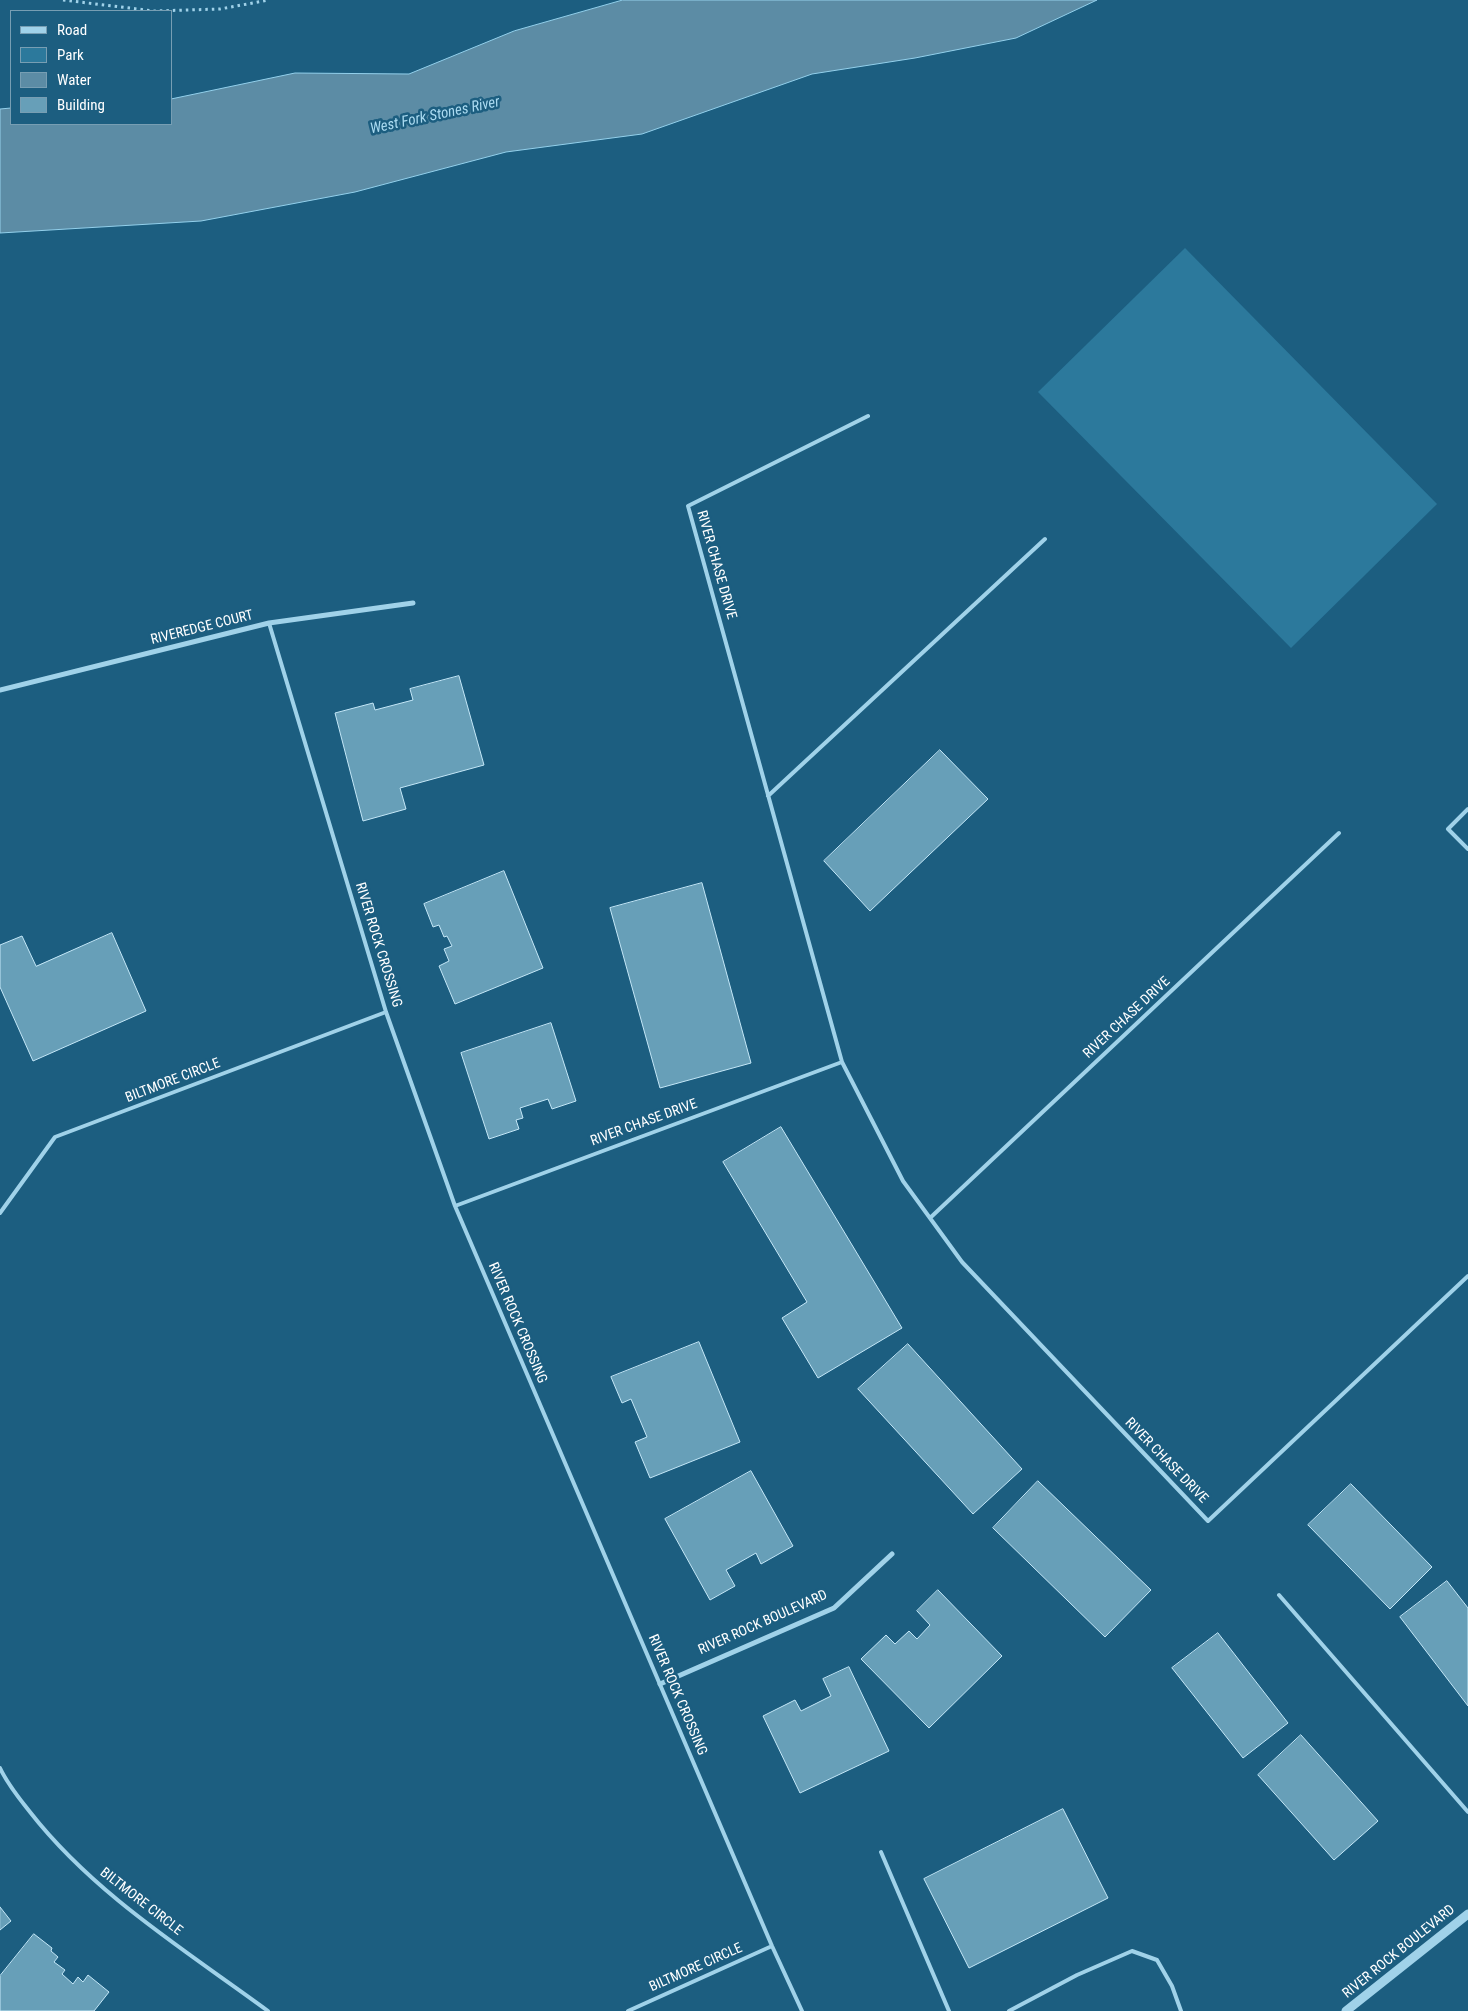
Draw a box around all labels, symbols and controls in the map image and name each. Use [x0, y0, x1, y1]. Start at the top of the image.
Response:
legend [10, 10, 172, 125]
text: Road [57, 21, 87, 39]
text: Park [57, 46, 84, 64]
text: Water [57, 71, 91, 89]
water label: West Fork Stones River [369, 93, 501, 139]
text: Building [57, 96, 105, 114]
street label: RIVER CHASE DRIVE [692, 509, 740, 621]
street label: RIVEREDGE COURT [149, 607, 255, 649]
street label: RIVER ROCK CROSSING [351, 880, 405, 1010]
street label: RIVER CHASE DRIVE [1080, 974, 1174, 1062]
street label: BILTMORE CIRCLE [123, 1055, 223, 1107]
street label: RIVER CHASE DRIVE [588, 1096, 700, 1150]
street label: RIVER ROCK CROSSING [484, 1260, 550, 1386]
street label: RIVER CHASE DRIVE [1121, 1415, 1211, 1507]
street label: RIVER ROCK BOULEVARD [696, 1587, 830, 1659]
street label: RIVER ROCK CROSSING [644, 1632, 710, 1758]
street label: BILTMORE CIRCLE [96, 1865, 186, 1939]
street label: RIVER ROCK BOULEVARD [1340, 1902, 1458, 2002]
street label: BILTMORE CIRCLE [647, 1940, 745, 1996]

